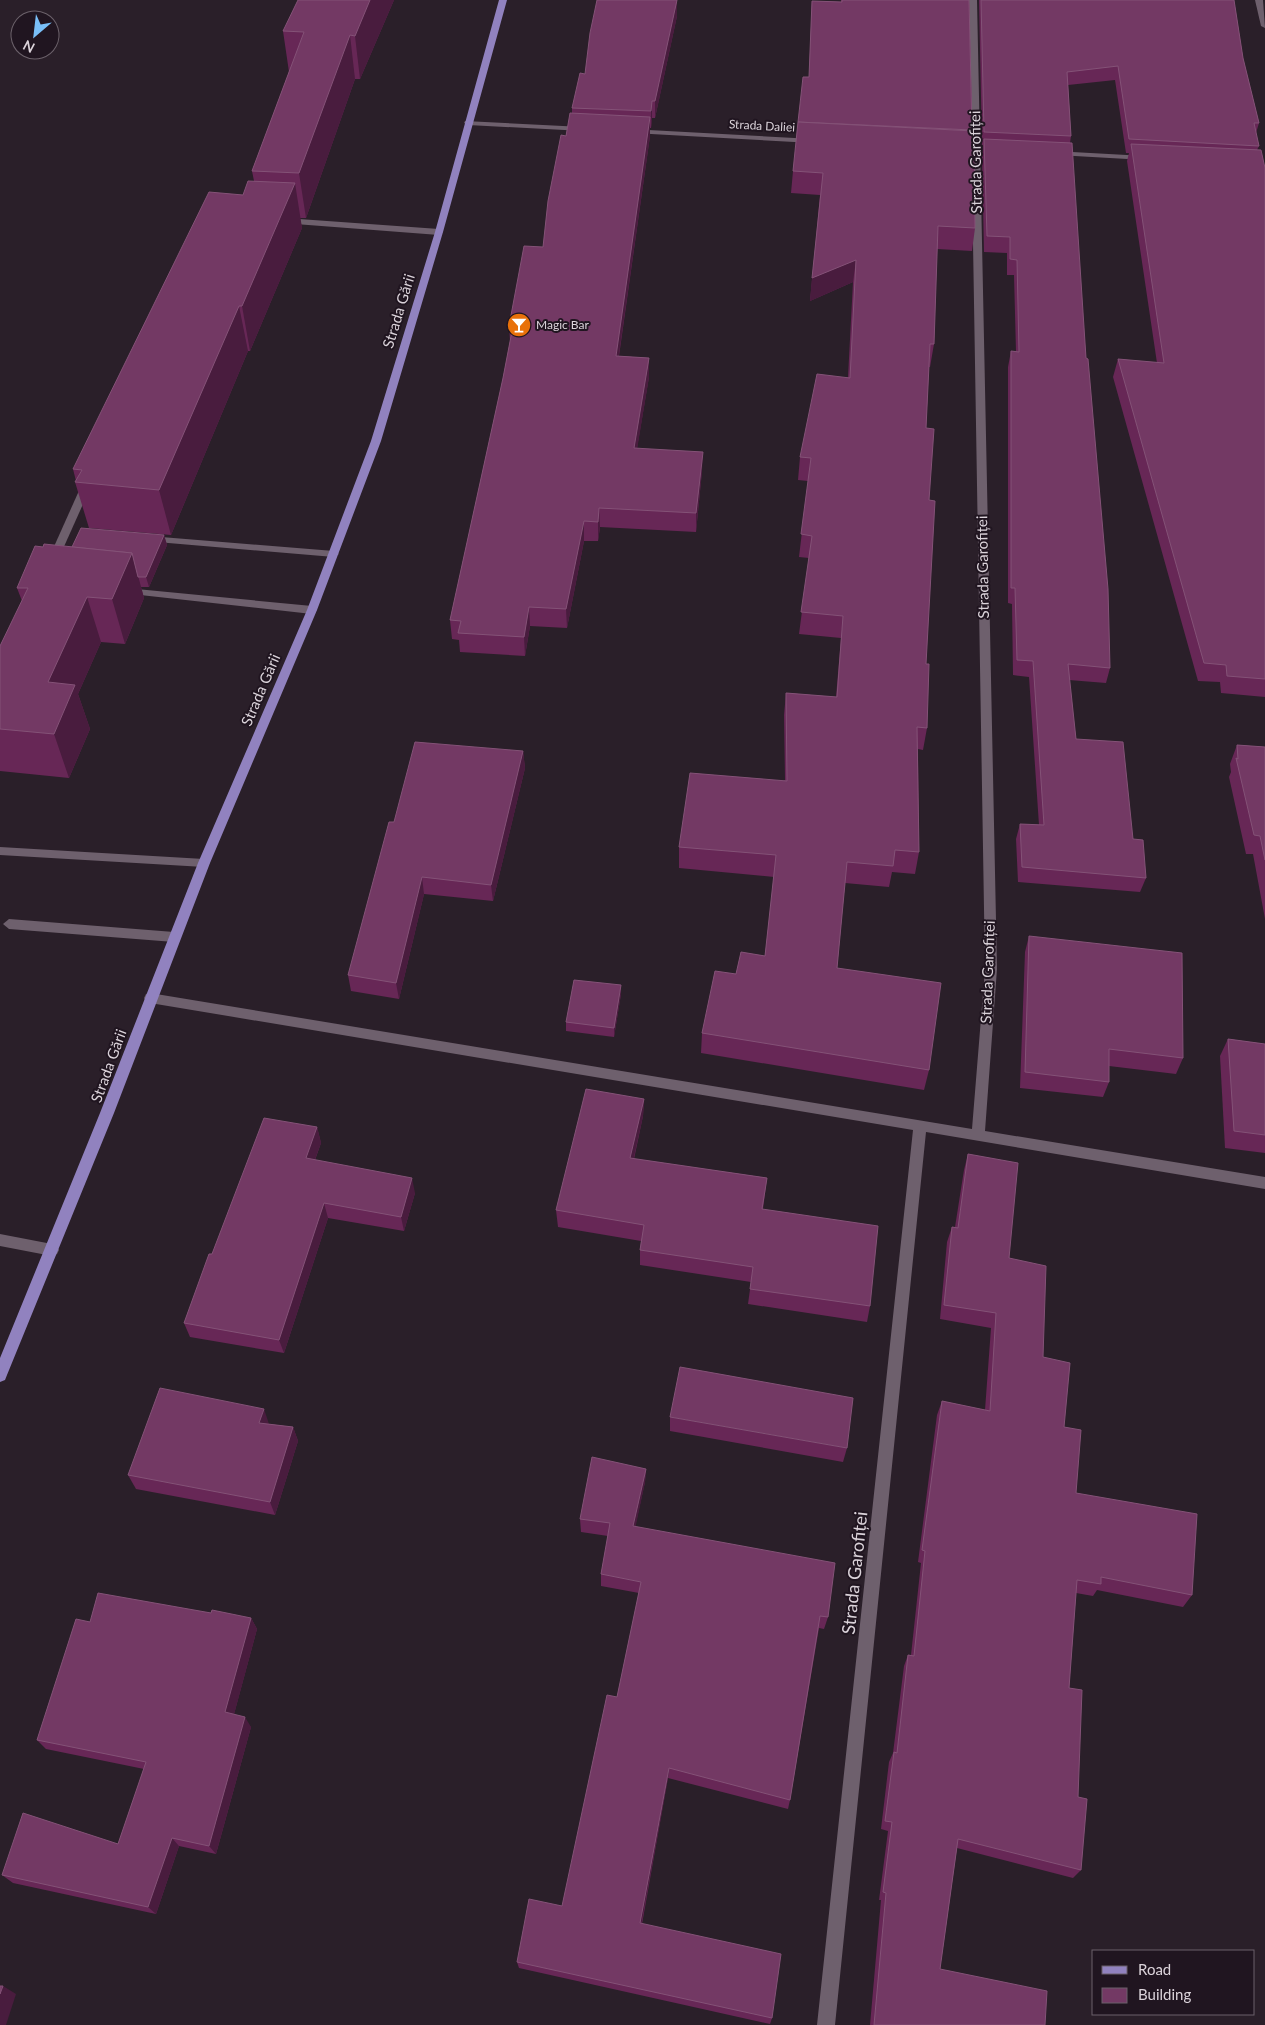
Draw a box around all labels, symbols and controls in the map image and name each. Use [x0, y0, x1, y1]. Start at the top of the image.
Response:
north arrow [10, 10, 60, 60]
text: N [20, 37, 37, 57]
street label: Strada Garofiței [965, 110, 985, 214]
street label: Strada Daliei [728, 116, 796, 135]
street label: Strada Gării [378, 271, 418, 350]
bar icon: Magic Bar [506, 312, 532, 338]
place label: Magic Bar [536, 317, 589, 332]
street label: Strada Garofiței [972, 515, 992, 619]
street label: Strada Gării [237, 651, 283, 728]
street label: Strada Garofiței [976, 920, 998, 1024]
street label: Strada Gării [86, 1027, 130, 1105]
street label: Strada Garofiței [837, 1510, 871, 1635]
legend [1092, 1950, 1255, 2015]
text: Road [1138, 1960, 1171, 1978]
text: Building [1138, 1985, 1191, 2003]

